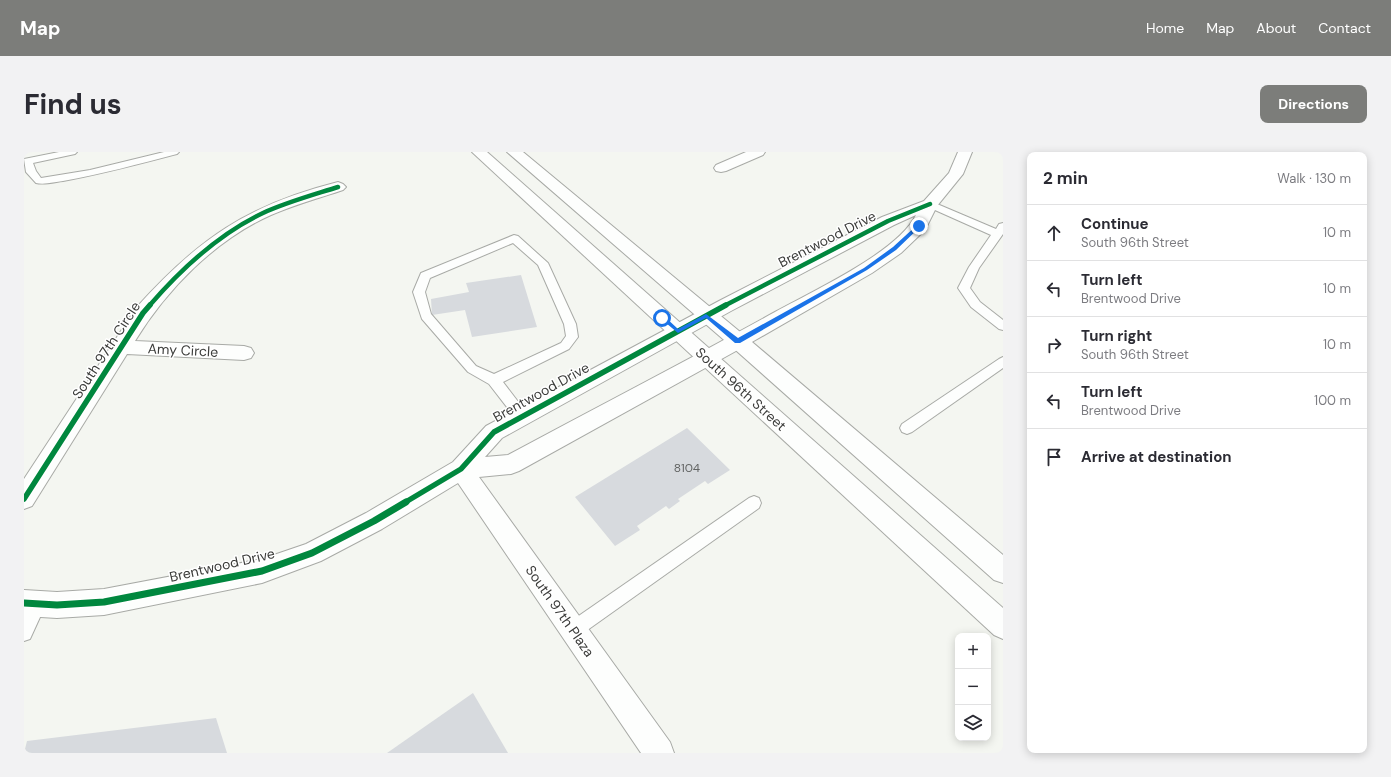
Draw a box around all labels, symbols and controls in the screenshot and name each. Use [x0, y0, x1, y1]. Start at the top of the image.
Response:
text: Map [20, 16, 60, 41]
text: Home [1146, 19, 1184, 37]
text: Map [1206, 19, 1234, 37]
text: About [1256, 19, 1296, 37]
text: Contact [1318, 19, 1371, 37]
button: Directions [1260, 85, 1367, 123]
text: Find us [24, 86, 122, 123]
text: 2 min [1043, 167, 1088, 189]
text: Walk · 130 m [1277, 170, 1351, 187]
street label: Brentwood Drive [775, 207, 879, 271]
text: Continue [1081, 214, 1149, 234]
route end [910, 217, 928, 235]
icon: ahead [1043, 222, 1065, 244]
text: 10 m [1323, 224, 1351, 241]
text: South 96th Street [1081, 234, 1189, 251]
text: Turn left [1081, 270, 1142, 290]
icon: left [1043, 278, 1065, 300]
text: 10 m [1323, 280, 1351, 297]
text: Brentwood Drive [1081, 290, 1181, 307]
street label: South 97th Circle [68, 298, 144, 402]
route start [653, 309, 671, 327]
text: Turn right [1081, 326, 1152, 346]
icon: right [1043, 334, 1065, 356]
text: 10 m [1323, 336, 1351, 353]
street label: Amy Circle [147, 339, 219, 361]
street label: South 96th Street [692, 343, 790, 435]
text: South 96th Street [1081, 346, 1189, 363]
street label: Brentwood Drive [490, 358, 592, 426]
text: Turn left [1081, 382, 1142, 402]
icon: left [1043, 390, 1065, 412]
text: 100 m [1314, 392, 1351, 409]
text: Brentwood Drive [1081, 402, 1181, 419]
icon: arrive [1043, 446, 1065, 468]
text: Arrive at destination [1081, 447, 1232, 467]
house number: 8104 [674, 460, 700, 476]
street label: Brentwood Drive [168, 544, 276, 586]
street label: South 97th Plaza [522, 562, 598, 660]
map controls [955, 633, 991, 741]
button: + [955, 633, 991, 669]
button: − [955, 669, 991, 705]
button: layers [955, 705, 991, 741]

